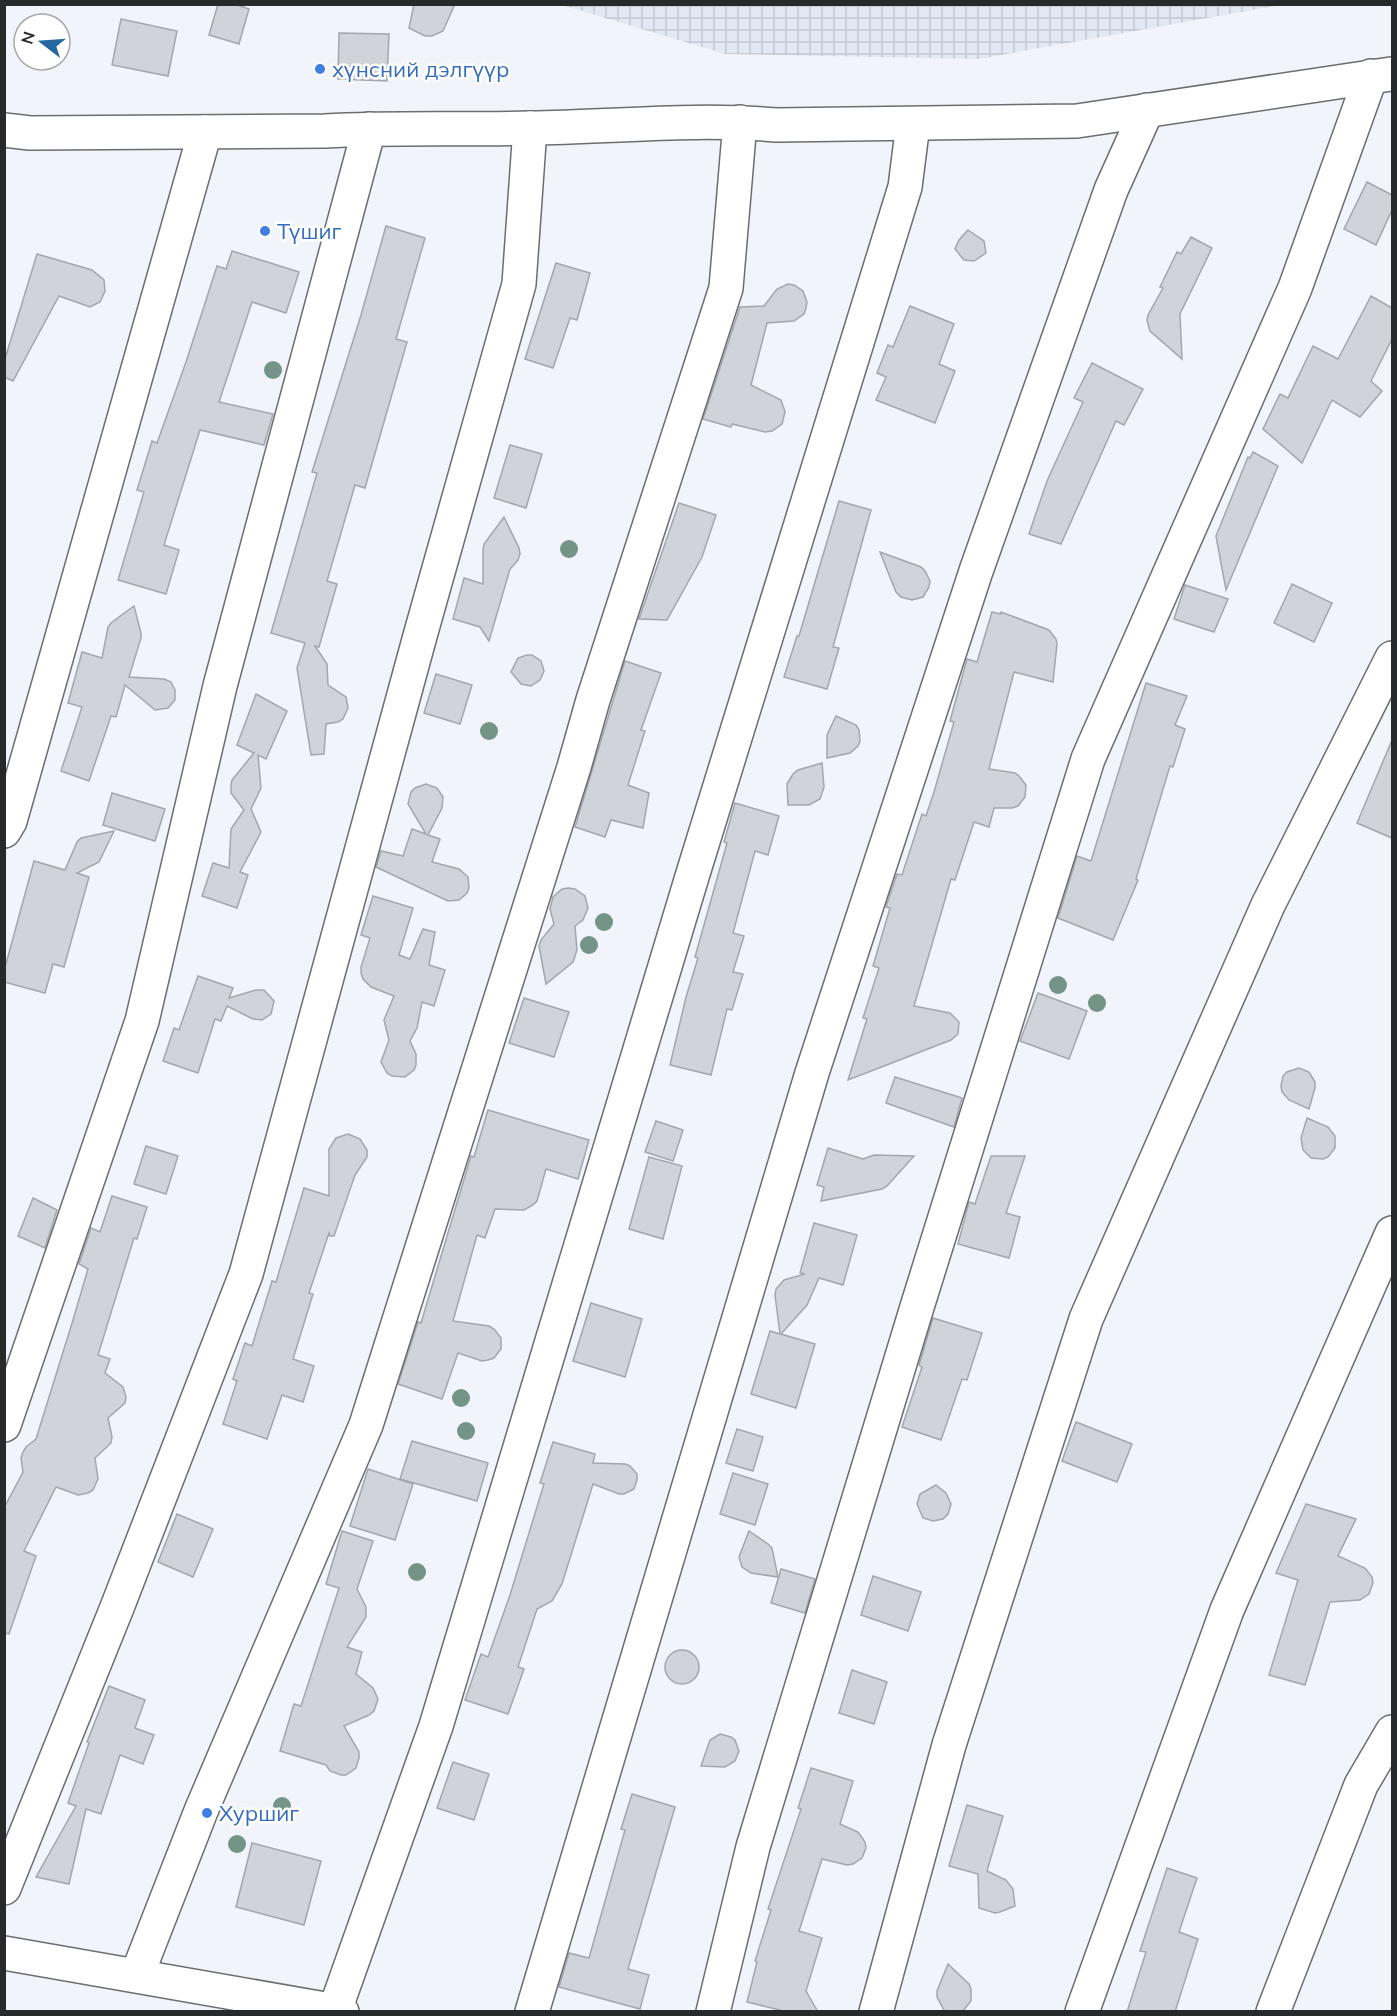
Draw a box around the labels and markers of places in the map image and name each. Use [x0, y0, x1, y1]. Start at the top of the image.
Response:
place label: хүнсний дэлгүүр [332, 55, 509, 83]
marker: хүнсний дэлгүүр [313, 62, 327, 76]
place label: Түшиг [277, 217, 342, 245]
marker: Түшиг [258, 224, 272, 238]
place label: Хуршиг [219, 1799, 299, 1827]
marker: Хуршиг [200, 1806, 214, 1820]

